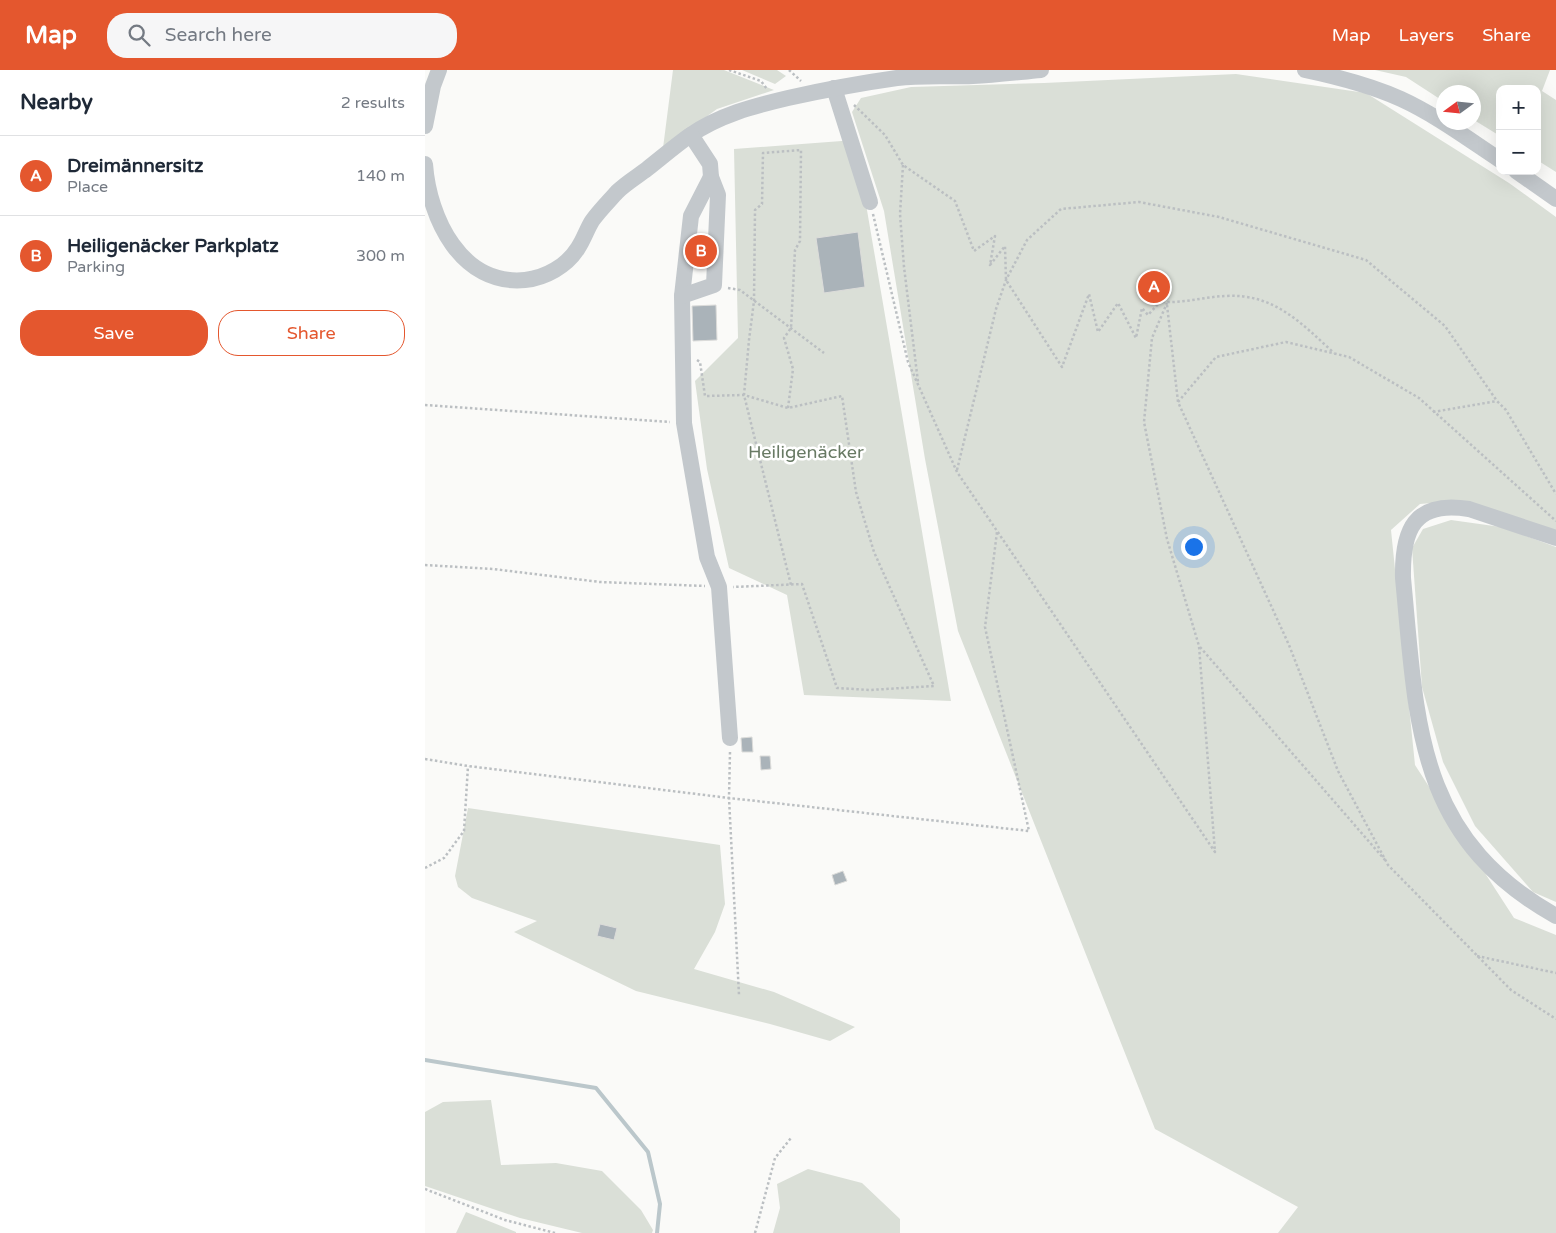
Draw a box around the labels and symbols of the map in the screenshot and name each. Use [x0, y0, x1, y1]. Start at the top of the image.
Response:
north arrow [1436, 85, 1481, 130]
pin: B [685, 232, 717, 270]
pin: A [1138, 268, 1170, 306]
park label: Heiligenäcker [748, 441, 864, 463]
your location [1181, 534, 1207, 560]

